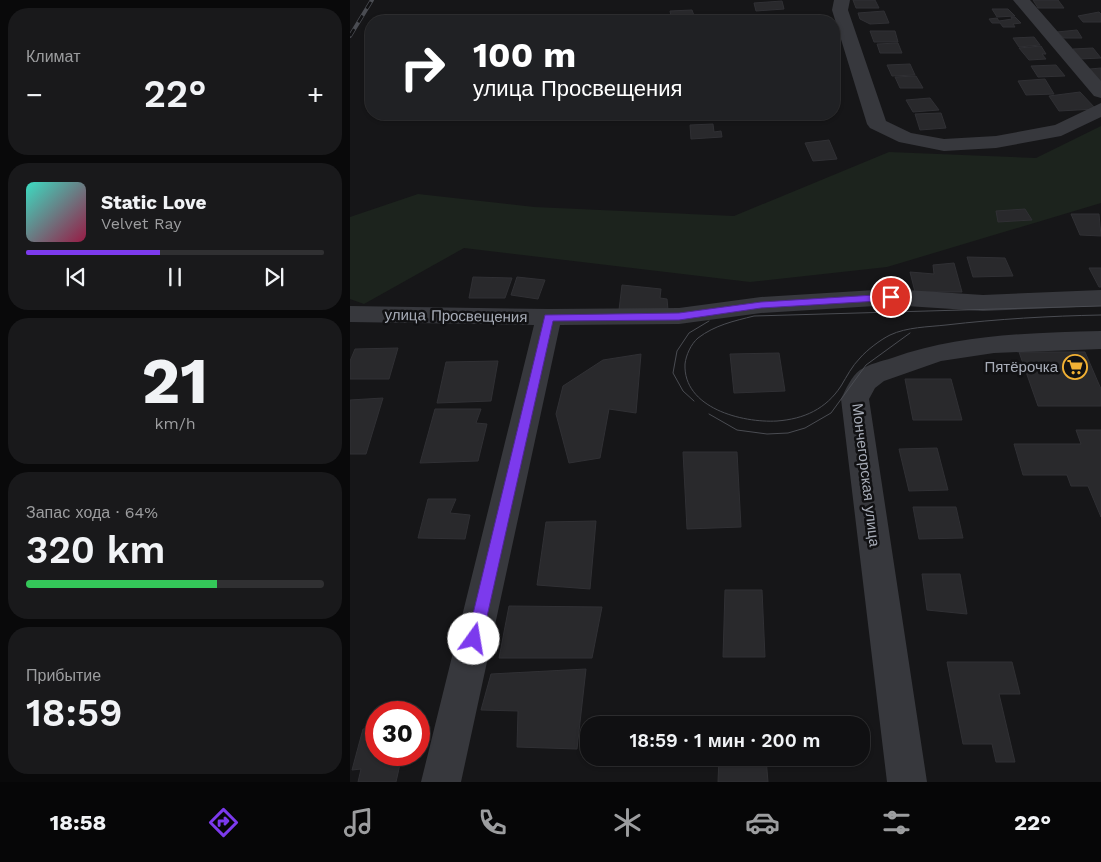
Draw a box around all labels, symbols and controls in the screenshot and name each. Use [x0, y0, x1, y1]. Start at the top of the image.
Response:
text: 100 m [473, 34, 576, 76]
icon: right [390, 35, 455, 100]
text: Климат [26, 47, 80, 66]
text: 22° [143, 72, 207, 116]
text: улица Просвещения [473, 76, 682, 101]
text: − [26, 78, 43, 111]
text: + [307, 78, 324, 111]
text: Static Love [101, 191, 206, 214]
text: Velvet Ray [101, 214, 181, 233]
icon: previous [62, 263, 90, 291]
icon: pause [161, 263, 189, 291]
icon: next [260, 263, 288, 291]
pin [870, 276, 912, 318]
icon: arrive [877, 283, 905, 311]
street label: улица Просвещения [384, 306, 528, 326]
text: 21 [142, 343, 208, 419]
supermarket icon: Пятёрочка [1062, 354, 1088, 380]
place label: Пятёрочка [984, 358, 1059, 376]
street label: Мончегорская улица [848, 402, 884, 548]
text: km/h [154, 414, 196, 433]
text: Запас хода · 64% [26, 503, 158, 522]
text: 320 km [26, 528, 165, 572]
position arrow [447, 612, 499, 664]
text: Прибытие [26, 666, 101, 685]
text: 18:59 [26, 691, 122, 735]
speed limit sign: 30 [365, 701, 430, 766]
text: 18:59 · 1 мин · 200 m [629, 729, 821, 752]
icon: directions [206, 805, 241, 840]
icon: music [341, 805, 376, 840]
icon: phone [475, 805, 510, 840]
icon: climate [610, 805, 645, 840]
icon: car [745, 805, 780, 840]
icon: filters [879, 805, 914, 840]
text: 18:58 [50, 810, 106, 835]
text: 22° [1014, 810, 1051, 835]

